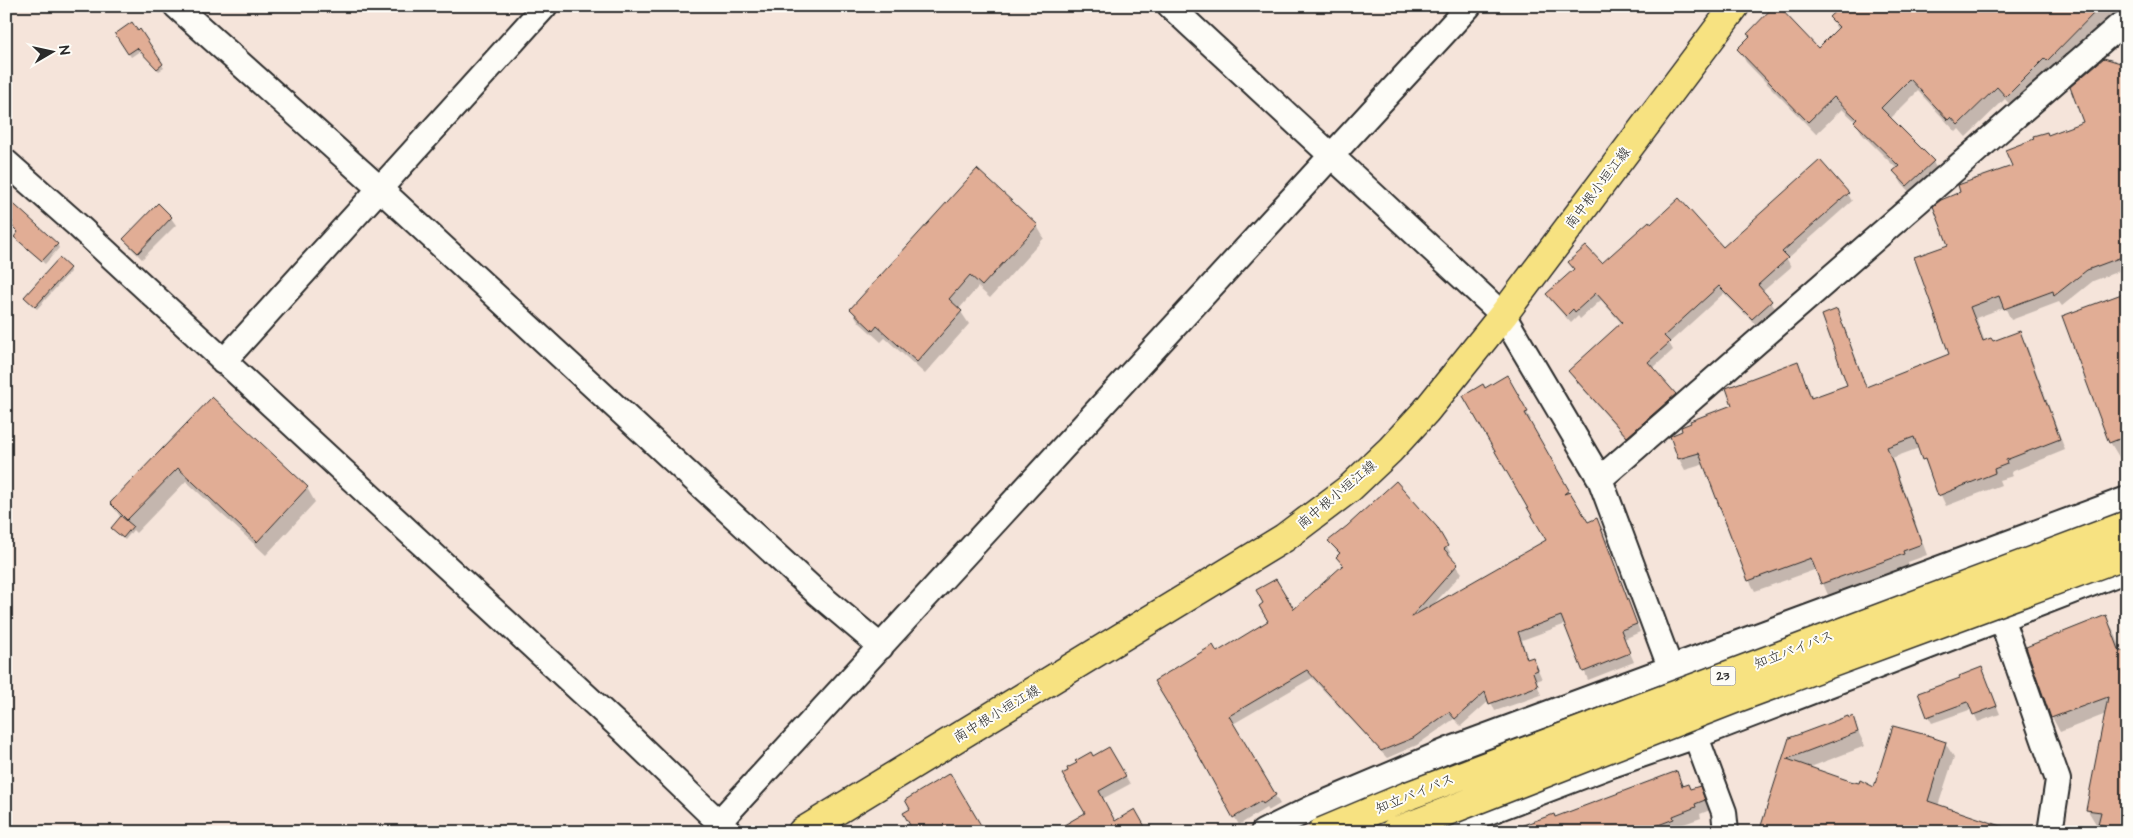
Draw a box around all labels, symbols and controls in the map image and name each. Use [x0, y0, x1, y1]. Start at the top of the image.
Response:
north arrow [28, 28, 78, 78]
text: N [53, 44, 74, 56]
street label: 南中根小垣江線 [1561, 143, 1635, 233]
street label: 南中根小垣江線 [1293, 456, 1381, 534]
street label: 知立バイパス [1751, 626, 1837, 674]
road number: 23 [1710, 666, 1736, 686]
street label: 南中根小垣江線 [950, 680, 1044, 748]
street label: 知立バイパス [1372, 769, 1458, 819]

